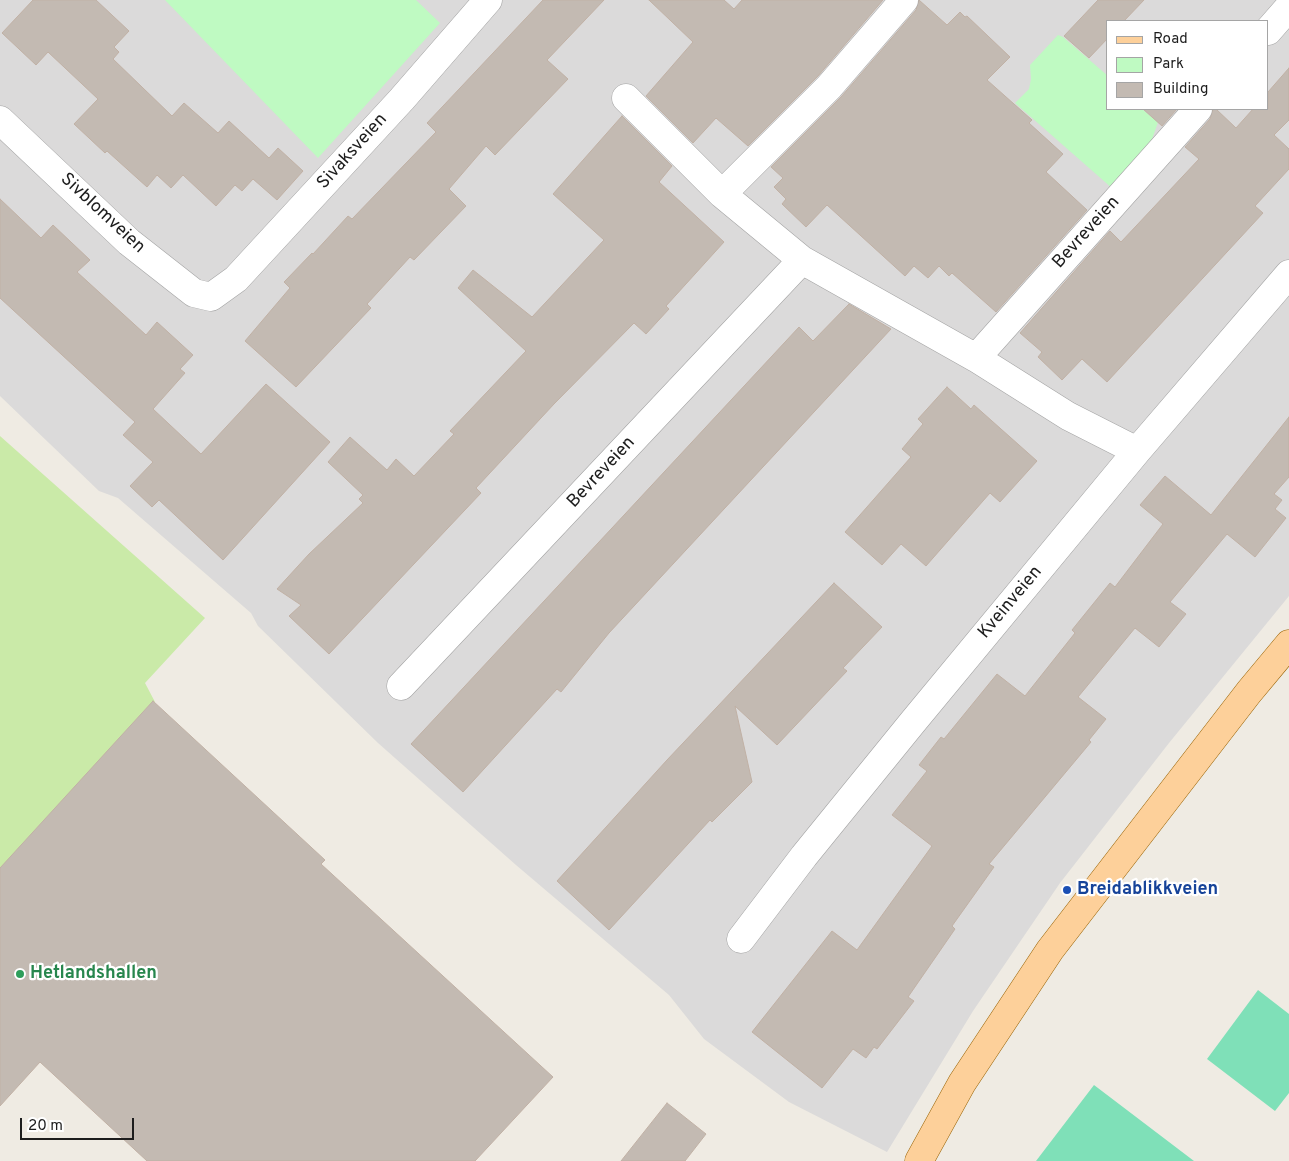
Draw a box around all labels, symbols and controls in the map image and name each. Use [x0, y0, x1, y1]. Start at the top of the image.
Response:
legend [1106, 20, 1269, 110]
text: Road [1153, 30, 1188, 49]
text: Park [1153, 55, 1184, 74]
text: Building [1153, 80, 1208, 99]
street label: Sivaksveien [313, 110, 393, 194]
street label: Sivblomveien [55, 169, 149, 259]
street label: Bevreveien [1049, 192, 1125, 274]
street label: Bevreveien [563, 433, 641, 513]
street label: Kveinveien [974, 562, 1048, 644]
place label: Breidablikkveien [1077, 879, 1218, 901]
marker: Breidablikkveien [1061, 884, 1073, 896]
place label: Hetlandshallen [30, 963, 157, 985]
marker: Hetlandshallen [14, 968, 26, 980]
scale bar [22, 1108, 136, 1140]
text: 20 m [28, 1117, 63, 1136]

